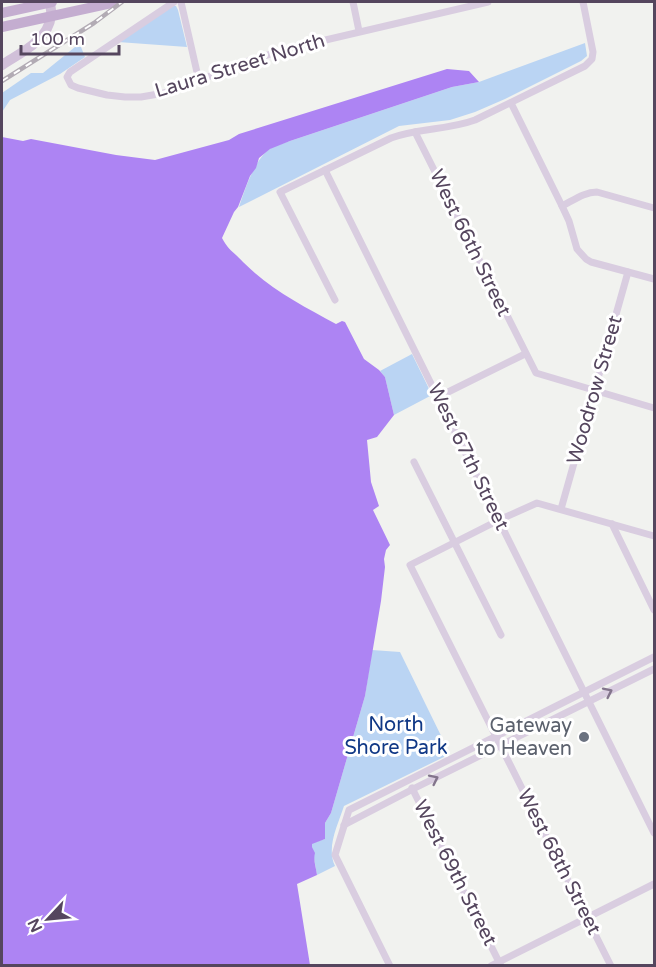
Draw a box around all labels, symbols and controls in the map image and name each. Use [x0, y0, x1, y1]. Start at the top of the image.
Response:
scale bar [21, 18, 118, 56]
text: 100 m [30, 28, 85, 50]
street label: Laura Street North [152, 29, 328, 103]
street label: West 66th Street [424, 166, 516, 321]
street label: Woodrow Street [562, 312, 628, 467]
street label: West 67th Street [422, 380, 514, 535]
one-way arrow [602, 688, 612, 699]
park label: North Shore Park [344, 713, 448, 760]
place label: Gateway to Heaven [476, 714, 572, 761]
marker: Gateway to Heaven [577, 730, 591, 744]
one-way arrow [427, 775, 438, 786]
street label: West 68th Street [512, 785, 606, 939]
street label: West 69th Street [408, 796, 502, 950]
north arrow [18, 889, 78, 949]
text: N [24, 915, 47, 935]

